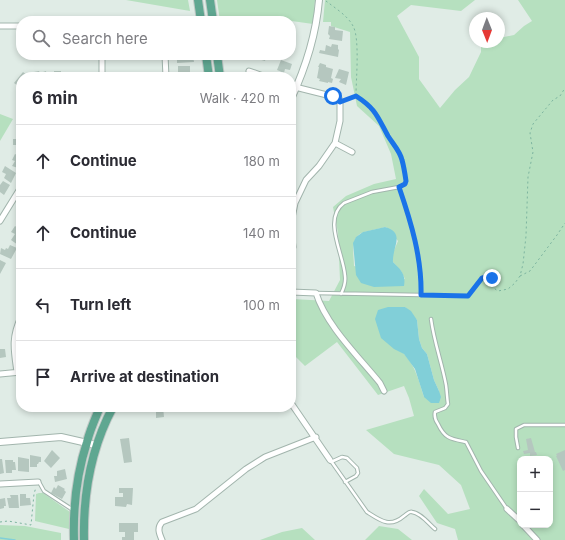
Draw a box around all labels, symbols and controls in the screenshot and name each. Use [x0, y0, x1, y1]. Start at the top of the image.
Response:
north arrow [469, 12, 505, 48]
search box [16, 16, 296, 60]
icon: search [30, 27, 52, 49]
text: Search here [62, 29, 148, 48]
route start [324, 87, 342, 105]
text: 6 min [32, 88, 78, 108]
text: Walk · 420 m [200, 90, 280, 106]
icon: ahead [32, 150, 54, 172]
text: Continue [70, 151, 137, 170]
text: 180 m [243, 153, 280, 169]
icon: ahead [32, 222, 54, 244]
text: Continue [70, 223, 137, 242]
text: 140 m [243, 225, 280, 241]
route end [483, 269, 501, 287]
icon: left [32, 294, 54, 316]
text: Turn left [70, 295, 131, 314]
text: 100 m [243, 297, 280, 313]
icon: arrive [32, 366, 54, 388]
text: Arrive at destination [70, 367, 219, 386]
map controls [517, 456, 553, 528]
button: + [517, 456, 553, 492]
button: − [517, 492, 553, 528]

